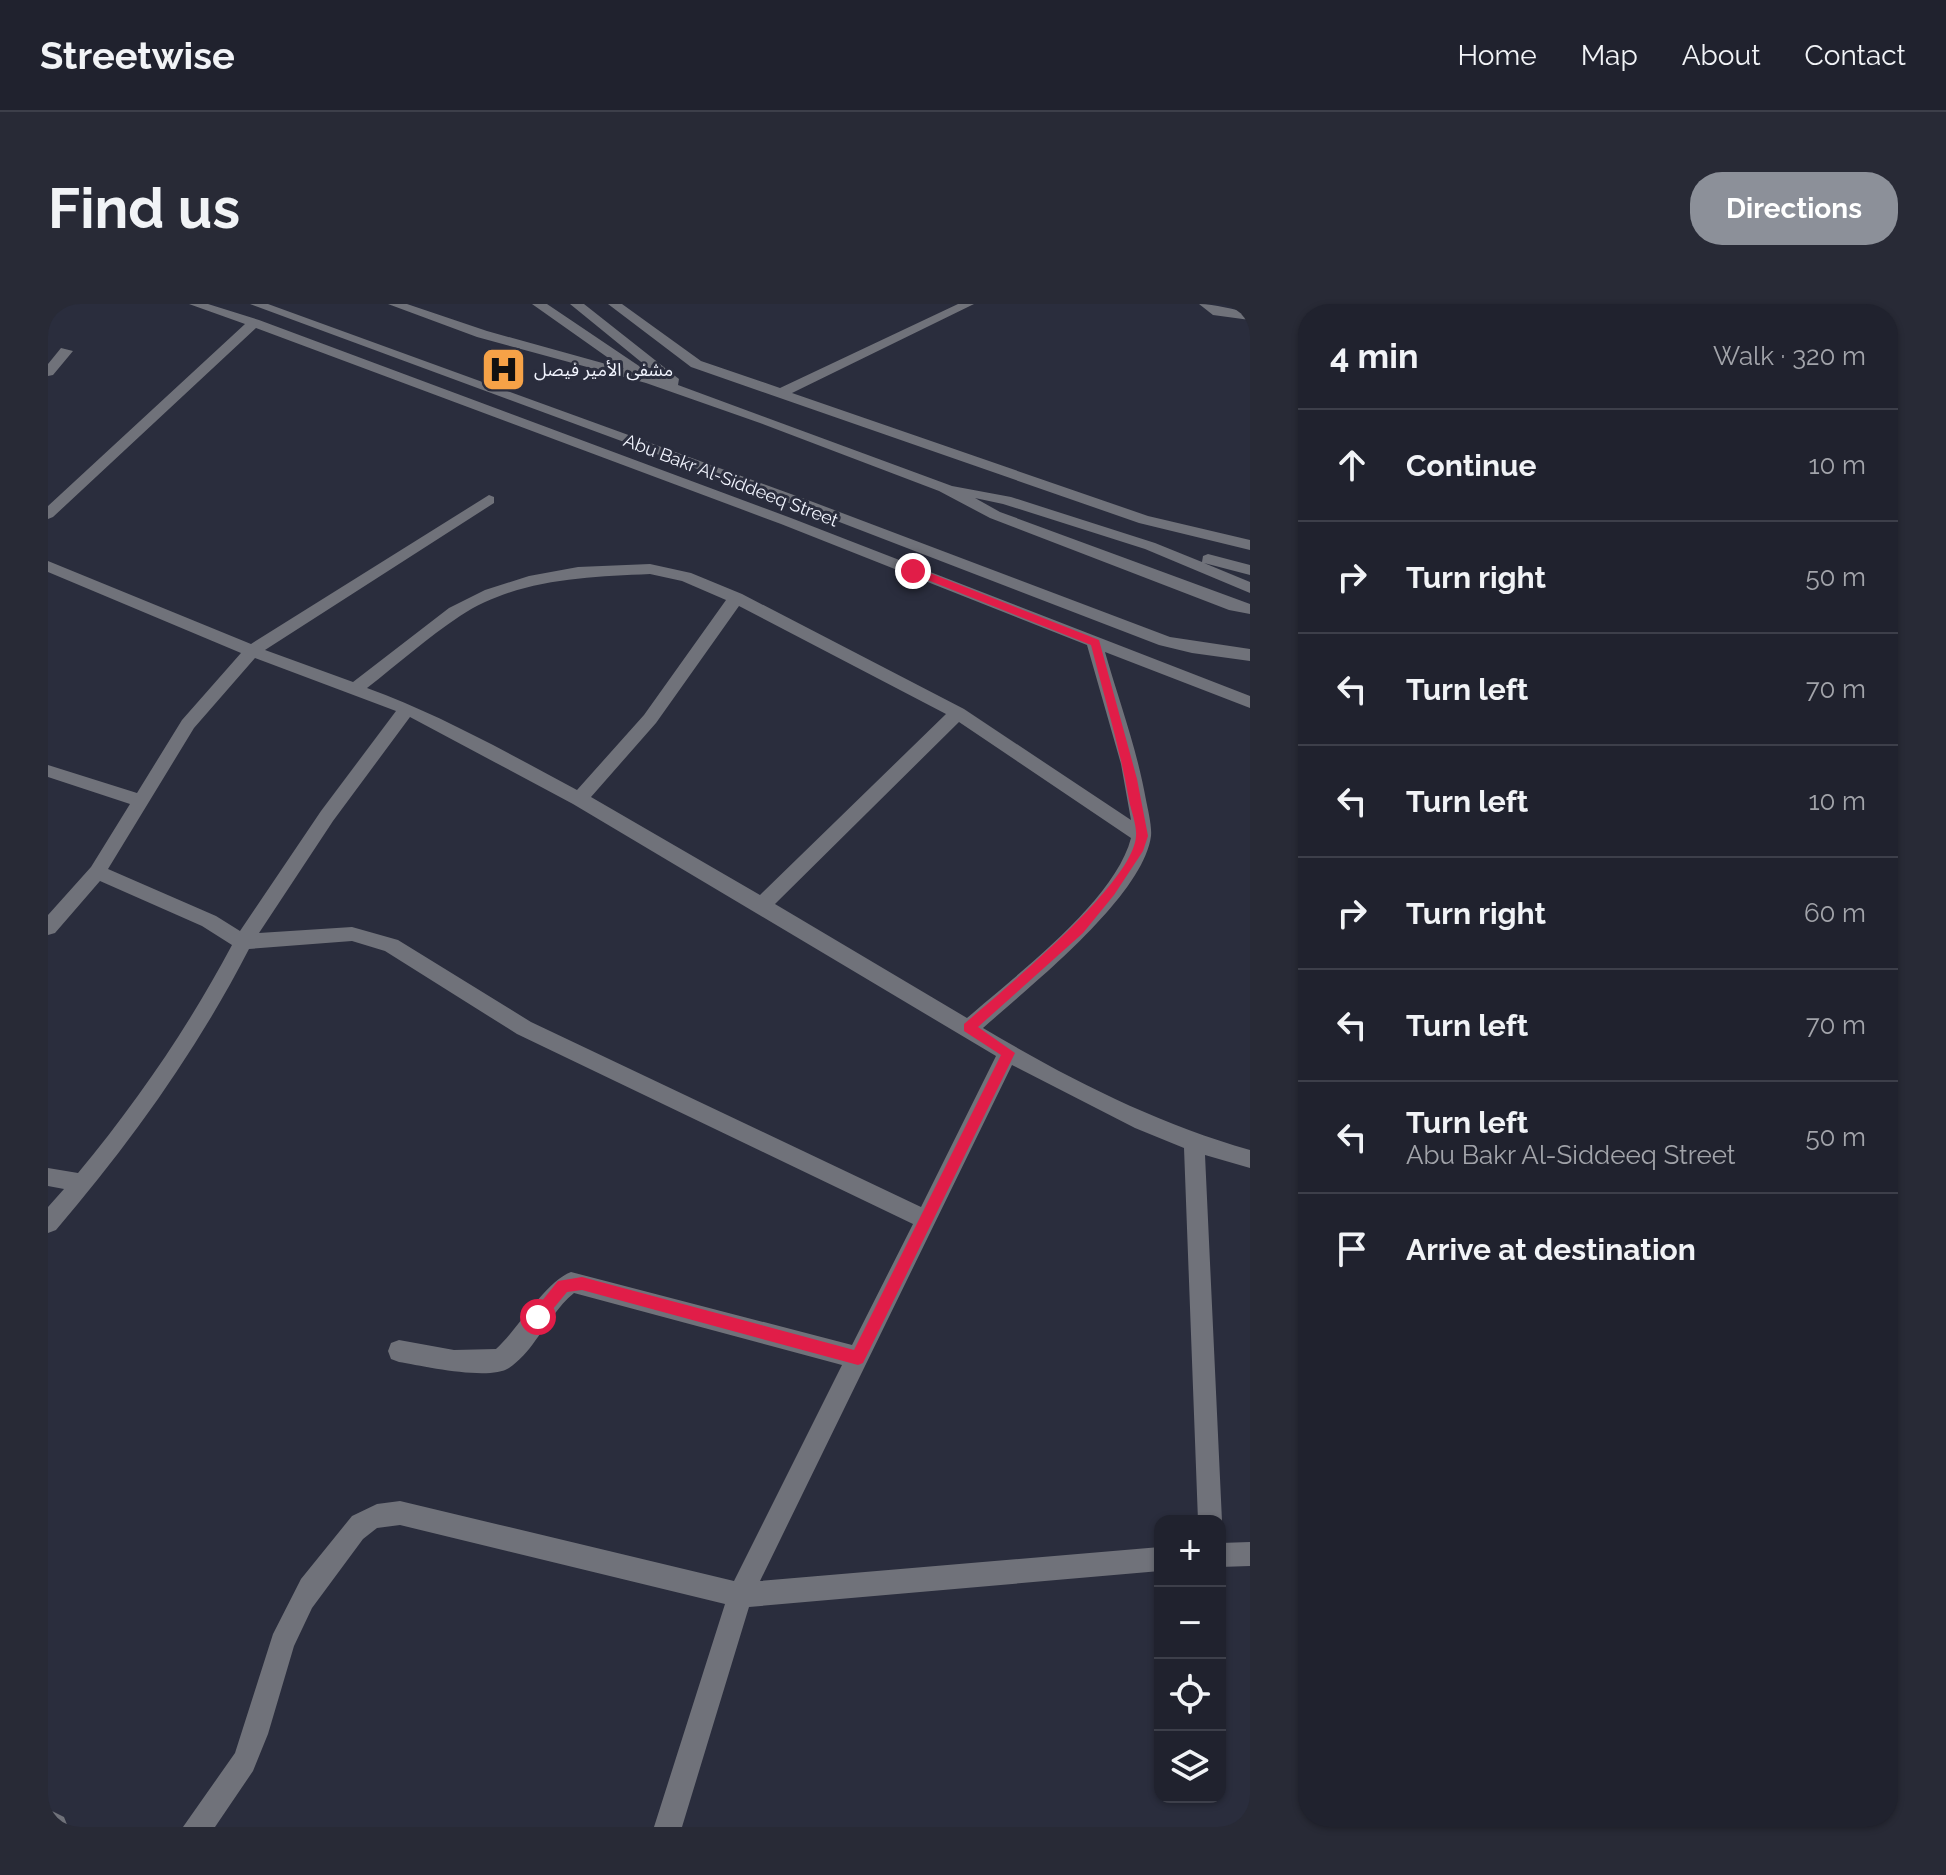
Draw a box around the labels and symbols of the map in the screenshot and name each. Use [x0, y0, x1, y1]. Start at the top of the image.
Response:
hospital icon: مشفى الأمير فيصل [479, 345, 527, 393]
place label: مشفى الأمير فيصل [534, 359, 673, 381]
street label: Abu Bakr Al-Siddeeq Street [621, 429, 841, 531]
route end [895, 553, 931, 589]
route start [520, 1299, 556, 1335]

